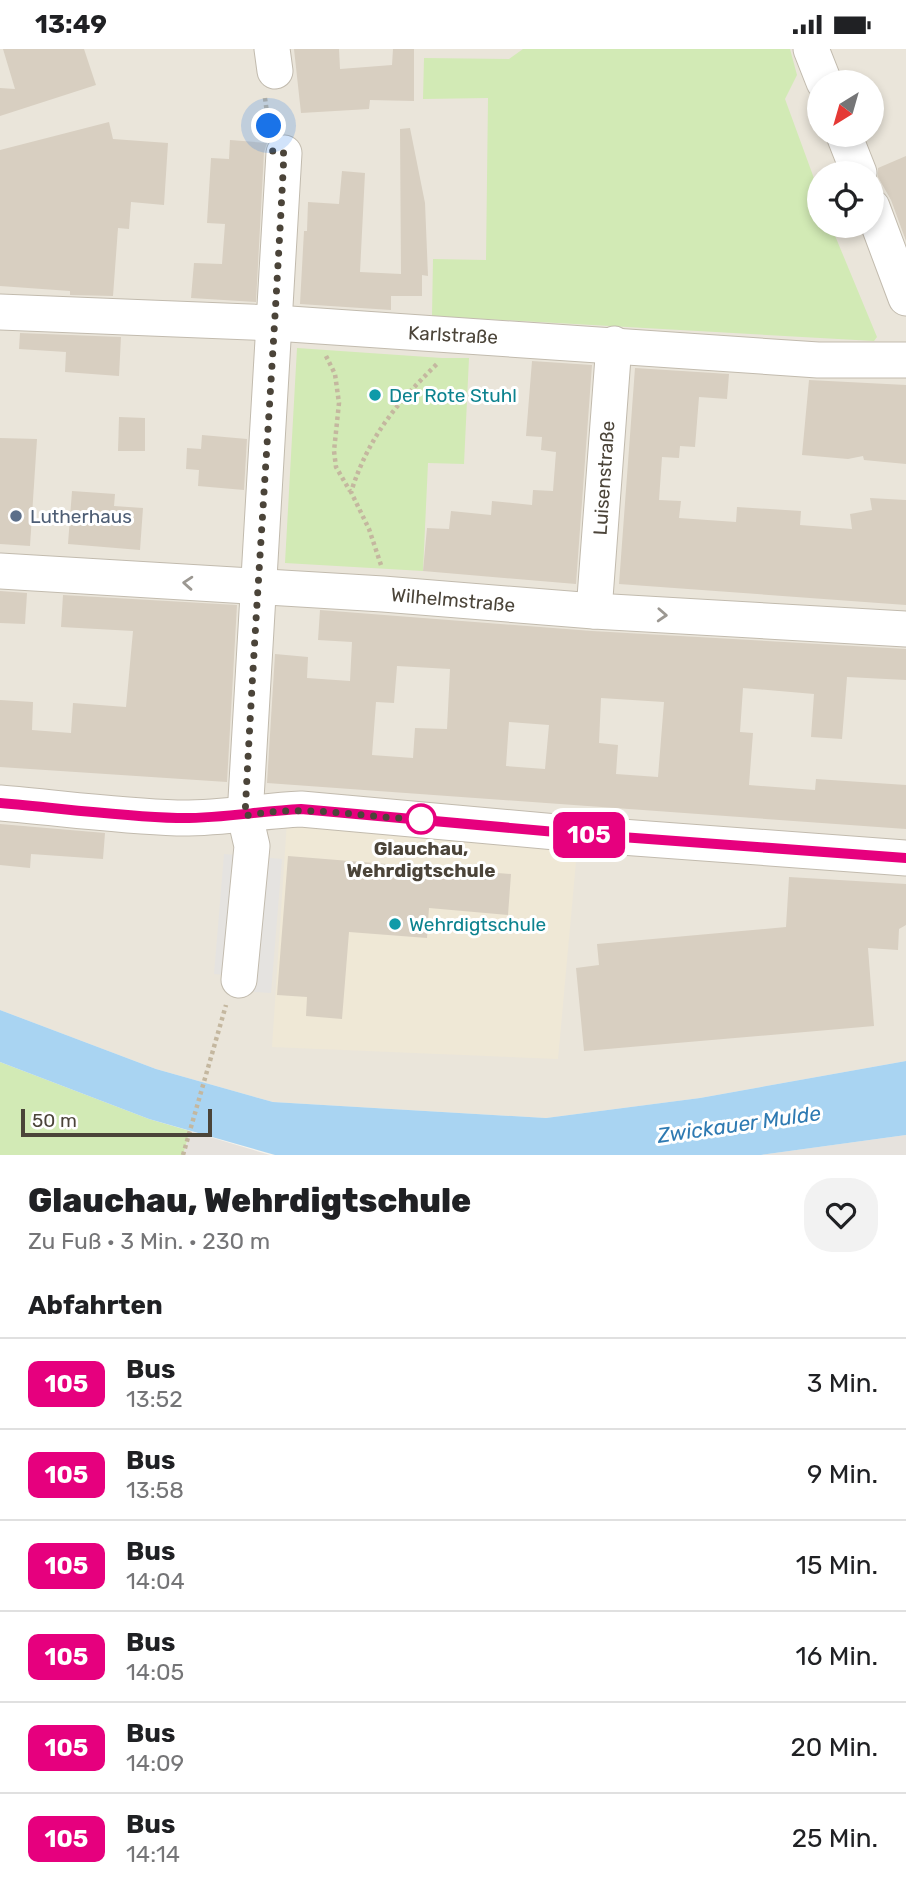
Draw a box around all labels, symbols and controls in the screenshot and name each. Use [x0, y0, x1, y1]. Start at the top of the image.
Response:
text: 13:49 [35, 9, 107, 40]
north arrow [807, 70, 884, 147]
map controls [807, 70, 884, 238]
your location [251, 108, 286, 143]
button: locate [807, 161, 884, 238]
street label: Karlstraße [407, 321, 499, 349]
place label: Der Rote Stuhl [389, 384, 517, 407]
marker: Der Rote Stuhl [367, 387, 383, 403]
street label: Luisenstraße [589, 420, 619, 536]
place label: Lutherhaus [30, 505, 132, 528]
marker: Lutherhaus [8, 508, 24, 524]
one-way arrow [182, 576, 193, 591]
street label: Wilhelmstraße [390, 583, 516, 617]
one-way arrow [657, 607, 668, 622]
marker: Glauchau, Wehrdigtschule [406, 804, 436, 834]
line badge: 105 [549, 812, 629, 858]
text: 105 [567, 821, 611, 849]
place label: Glauchau, Wehrdigtschule [347, 837, 495, 882]
place label: Wehrdigtschule [409, 913, 546, 936]
marker: Wehrdigtschule [387, 916, 403, 932]
water label: Zwickauer Mulde [655, 1100, 823, 1148]
scale bar [21, 1106, 212, 1138]
text: 50 m [32, 1109, 77, 1132]
button: heart [804, 1178, 878, 1252]
text: Glauchau, Wehrdigtschule [28, 1181, 471, 1220]
text: Zu Fuß · 3 Min. · 230 m [28, 1227, 270, 1255]
text: Abfahrten [28, 1290, 163, 1321]
text: Bus [126, 1354, 175, 1385]
text: 3 Min. [807, 1368, 878, 1399]
text: 105 [45, 1370, 88, 1398]
text: 13:52 [126, 1385, 183, 1413]
text: Bus [126, 1445, 175, 1476]
text: 9 Min. [807, 1459, 878, 1490]
text: 105 [45, 1461, 88, 1489]
text: 13:58 [126, 1476, 184, 1504]
text: Bus [126, 1536, 175, 1567]
text: 15 Min. [796, 1550, 878, 1581]
text: 105 [45, 1552, 88, 1580]
text: 14:04 [126, 1567, 185, 1595]
text: Bus [126, 1627, 175, 1658]
text: 16 Min. [796, 1641, 878, 1672]
text: 105 [45, 1643, 88, 1671]
text: 14:05 [126, 1658, 184, 1686]
text: Bus [126, 1718, 175, 1749]
text: 20 Min. [791, 1732, 878, 1763]
text: 105 [45, 1734, 88, 1762]
text: 14:09 [126, 1749, 184, 1777]
text: Bus [126, 1809, 175, 1840]
text: 25 Min. [792, 1823, 878, 1854]
text: 105 [45, 1825, 88, 1853]
text: 14:14 [126, 1840, 180, 1868]

